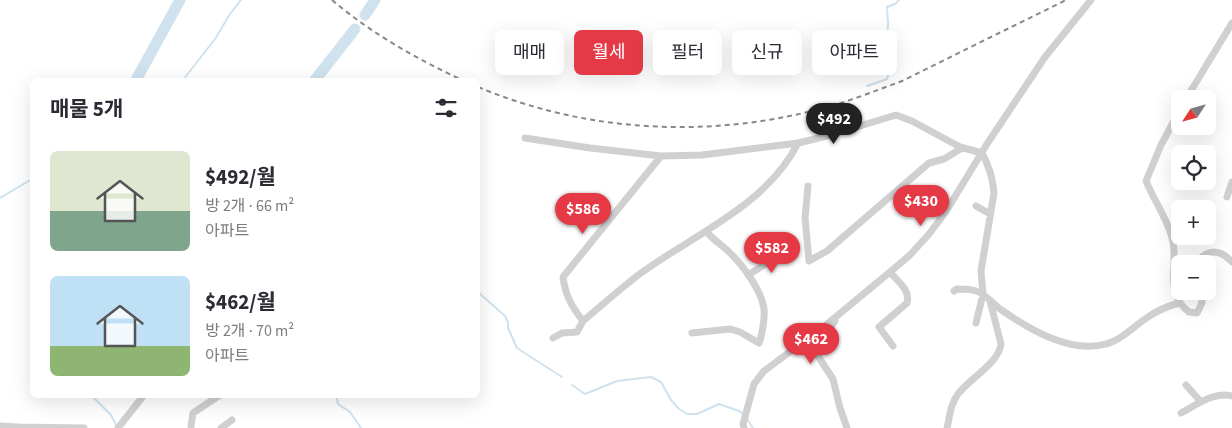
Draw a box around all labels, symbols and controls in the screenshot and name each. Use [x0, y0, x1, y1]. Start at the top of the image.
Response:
chip: 매매 [495, 30, 564, 75]
chip: 월세 [574, 30, 643, 75]
chip: 필터 [653, 30, 722, 75]
chip: 신규 [732, 30, 802, 75]
chip: 아파트 [812, 30, 897, 75]
north arrow [1171, 90, 1216, 135]
map controls [1171, 90, 1216, 300]
text: 매물 5개 [50, 94, 123, 124]
icon: filters [432, 94, 460, 122]
pin: $492 [804, 102, 864, 145]
text: $492 [817, 108, 851, 130]
button: locate [1171, 145, 1216, 190]
text: $492/월 [205, 162, 276, 192]
icon: home [90, 171, 150, 231]
pin: $430 [891, 184, 951, 227]
text: $430 [904, 190, 938, 212]
pin: $586 [553, 192, 613, 235]
text: 방 2개 · 66 m² [205, 195, 294, 217]
text: $586 [566, 198, 600, 220]
button: + [1171, 200, 1216, 245]
text: 아파트 [205, 220, 249, 242]
pin: $582 [742, 232, 802, 274]
text: $582 [755, 237, 789, 259]
button: − [1171, 255, 1216, 300]
text: $462/월 [205, 287, 276, 317]
icon: home [90, 296, 150, 356]
text: 방 2개 · 70 m² [205, 320, 294, 342]
pin: $462 [781, 322, 841, 365]
text: $462 [794, 328, 828, 350]
text: 아파트 [205, 345, 249, 367]

